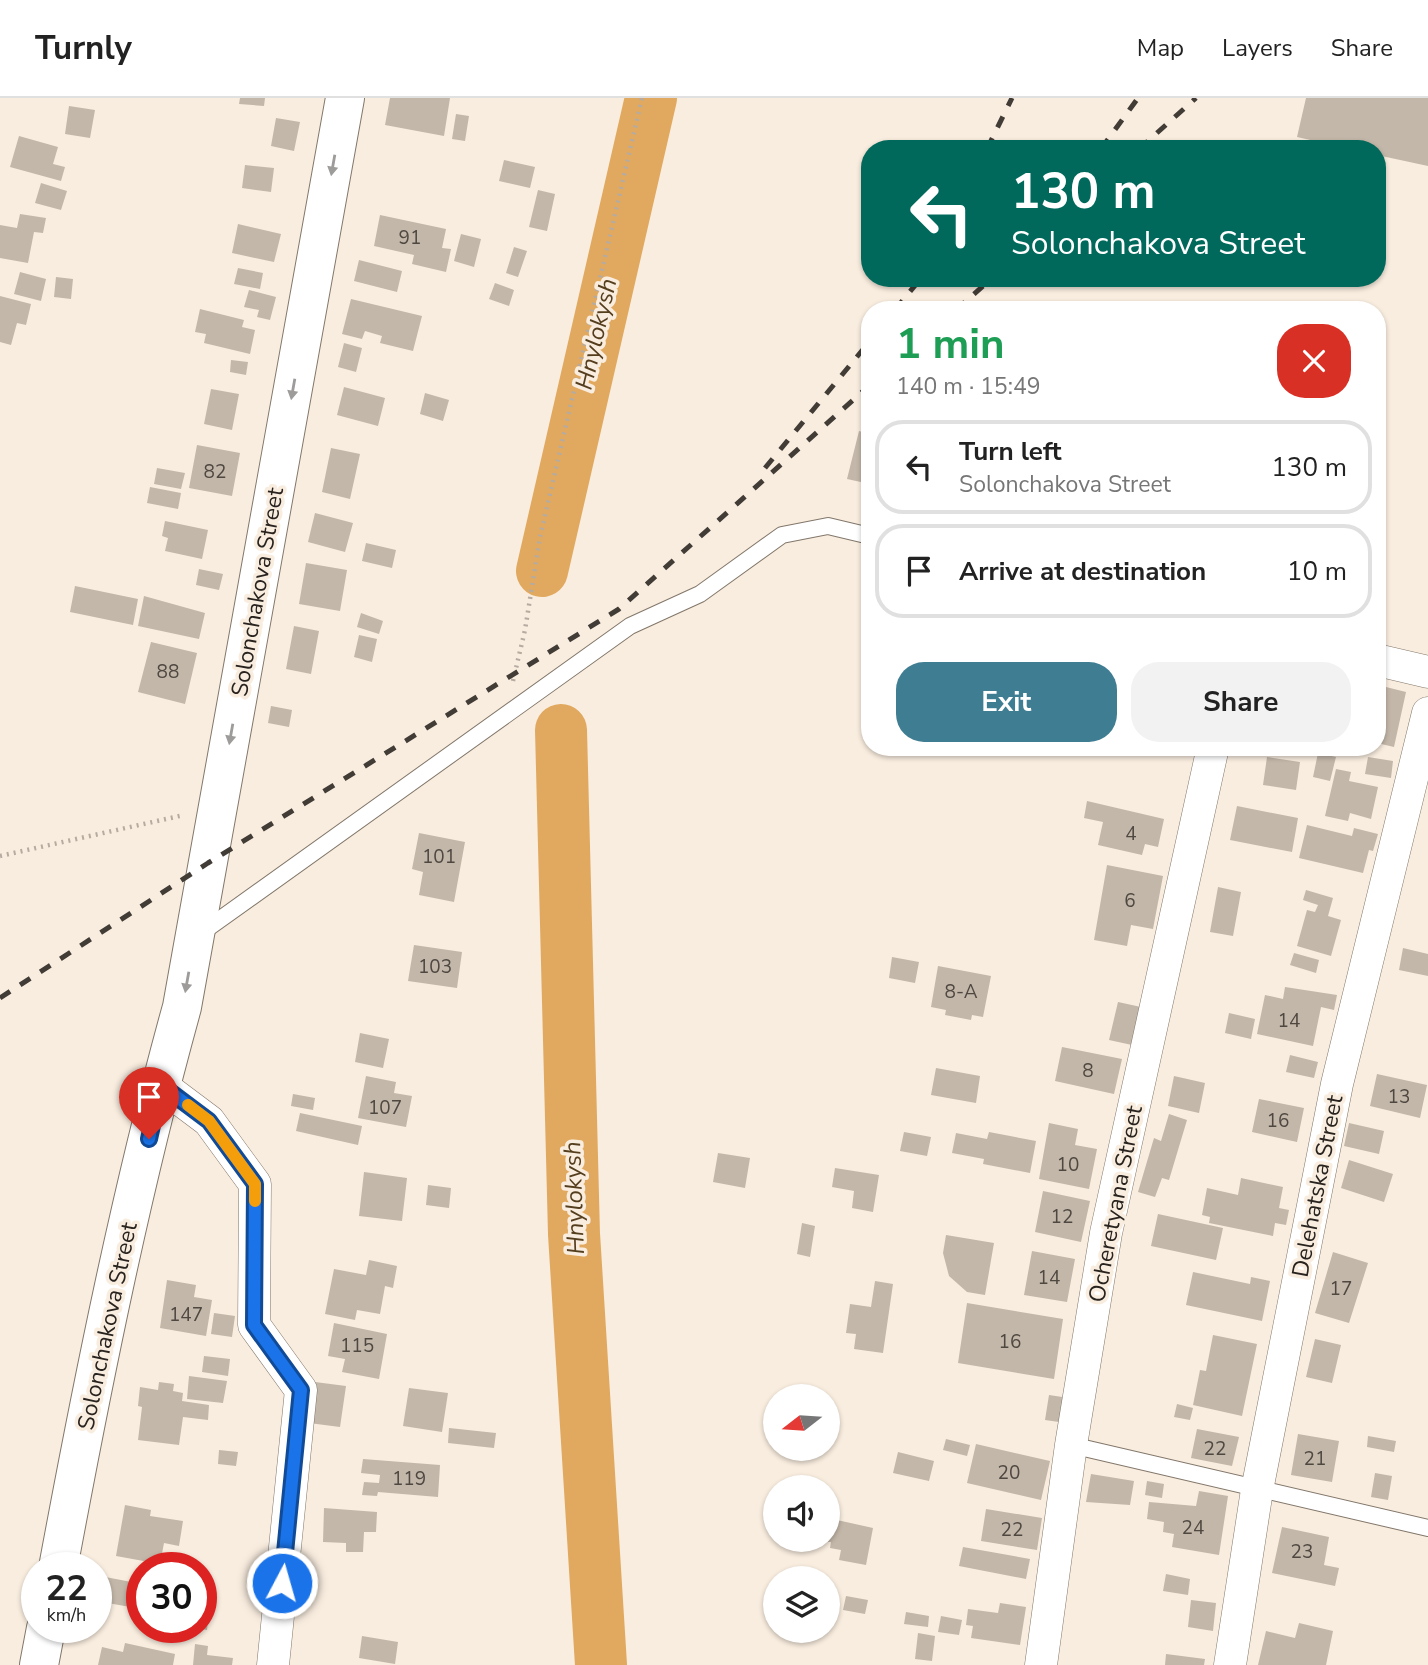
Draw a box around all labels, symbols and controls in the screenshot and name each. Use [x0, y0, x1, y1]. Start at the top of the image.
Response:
text: Turnly [35, 26, 132, 71]
text: Map [1137, 32, 1184, 64]
text: Layers [1222, 32, 1293, 64]
text: Share [1331, 32, 1393, 64]
one-way arrow [327, 154, 338, 176]
text: 130 m [1011, 158, 1155, 225]
icon: left [896, 168, 987, 259]
text: Solonchakova Street [1011, 222, 1306, 265]
house number: 91 [399, 225, 421, 251]
water label: Hnylokysh [568, 275, 624, 393]
text: 1 min [896, 316, 1005, 373]
button: close [1277, 324, 1351, 398]
text: 140 m · 15:49 [896, 371, 1041, 402]
one-way arrow [287, 378, 298, 400]
text: Turn left [959, 434, 1062, 469]
icon: left [900, 448, 938, 486]
text: 130 m [1271, 450, 1347, 485]
house number: 82 [204, 459, 226, 485]
text: Solonchakova Street [959, 469, 1171, 500]
street label: Solonchakova Street [224, 484, 291, 699]
icon: arrive [900, 552, 938, 590]
text: Arrive at destination [959, 554, 1206, 589]
text: 10 m [1287, 554, 1347, 589]
house number: 88 [157, 659, 179, 685]
button: Exit [896, 662, 1117, 742]
button: Share [1131, 662, 1351, 742]
one-way arrow [225, 723, 236, 745]
house number: 4 [1125, 821, 1137, 847]
house number: 101 [422, 844, 456, 870]
house number: 6 [1124, 888, 1136, 914]
house number: 103 [418, 954, 452, 980]
one-way arrow [181, 971, 192, 993]
house number: 8-А [944, 979, 978, 1005]
house number: 14 [1278, 1008, 1300, 1034]
house number: 8 [1082, 1058, 1094, 1084]
pin [119, 1067, 179, 1139]
icon: arrive [130, 1078, 168, 1116]
house number: 13 [1388, 1084, 1410, 1110]
street label: Delehatska Street [1285, 1091, 1351, 1280]
house number: 107 [368, 1095, 402, 1121]
street label: Ocheretyana Street [1081, 1102, 1150, 1305]
house number: 16 [1267, 1108, 1289, 1134]
water label: Hnylokysh [556, 1141, 592, 1255]
house number: 10 [1057, 1152, 1079, 1178]
house number: 12 [1051, 1204, 1073, 1230]
street label: Solonchakova Street [70, 1218, 145, 1433]
house number: 14 [1038, 1265, 1060, 1291]
house number: 17 [1330, 1276, 1352, 1302]
house number: 147 [169, 1302, 203, 1328]
house number: 16 [999, 1329, 1021, 1355]
house number: 115 [340, 1333, 374, 1359]
north arrow [763, 1384, 840, 1461]
map controls [763, 1384, 840, 1643]
house number: 22 [1204, 1436, 1226, 1462]
house number: 21 [1304, 1446, 1326, 1472]
house number: 20 [998, 1460, 1020, 1486]
house number: 119 [392, 1466, 426, 1492]
button: sound [763, 1475, 840, 1552]
house number: 24 [1182, 1515, 1204, 1541]
house number: 22 [1001, 1517, 1023, 1543]
house number: 23 [1291, 1539, 1313, 1565]
position arrow [245, 1546, 319, 1620]
speed limit sign: 30 [126, 1552, 217, 1643]
text: 22 [45, 1565, 88, 1612]
button: layers [763, 1566, 840, 1643]
text: km/h [47, 1603, 86, 1627]

